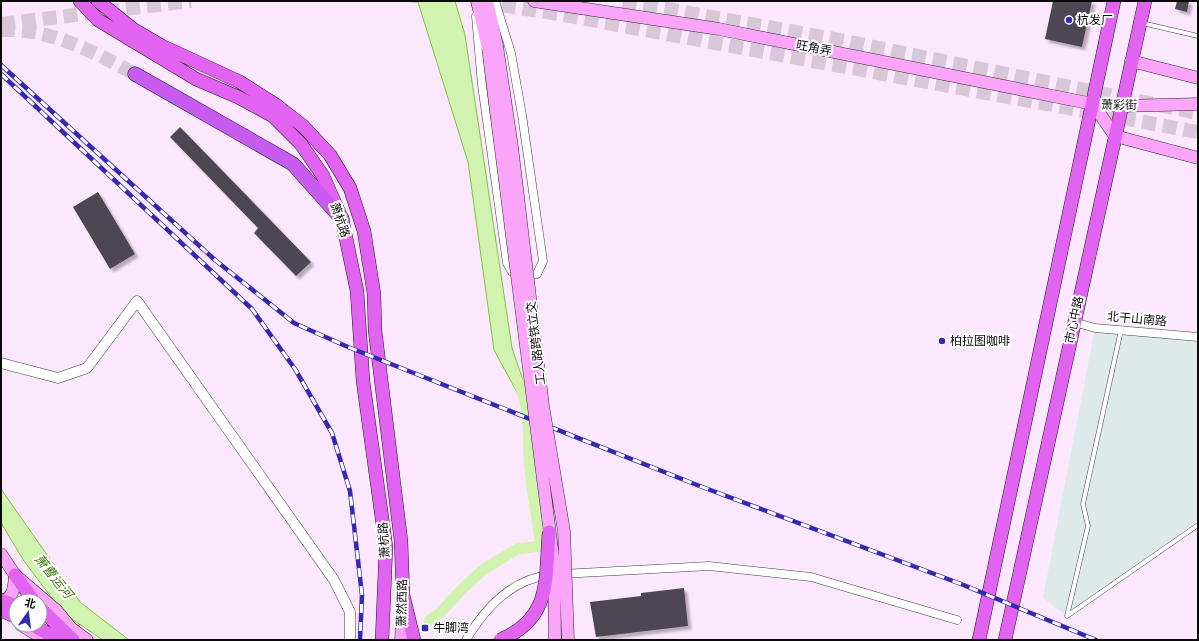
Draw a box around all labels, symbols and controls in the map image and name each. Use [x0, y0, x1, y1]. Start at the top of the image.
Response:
place label: 杭发厂 [1077, 11, 1113, 27]
marker: 杭发厂 [1064, 15, 1074, 25]
street label: 旺角弄 [795, 36, 833, 58]
street label: 萧彩街 [1101, 96, 1137, 112]
street label: 萧杭路 [328, 200, 354, 239]
street label: 市心中路 [1060, 295, 1086, 345]
street label: 工人路跨铁立交 [522, 300, 548, 386]
street label: 北干山南路 [1106, 307, 1168, 329]
place label: 柏拉图咖啡 [950, 332, 1010, 348]
marker: 柏拉图咖啡 [937, 336, 947, 346]
street label: 萧杭路 [374, 522, 392, 559]
water label: 萧曹运河 [31, 550, 79, 604]
street label: 萧然西路 [393, 579, 409, 627]
north arrow [8, 593, 48, 633]
text: 北 [23, 594, 38, 611]
place label: 牛脚湾 [433, 619, 469, 635]
marker: 牛脚湾 [420, 623, 430, 633]

